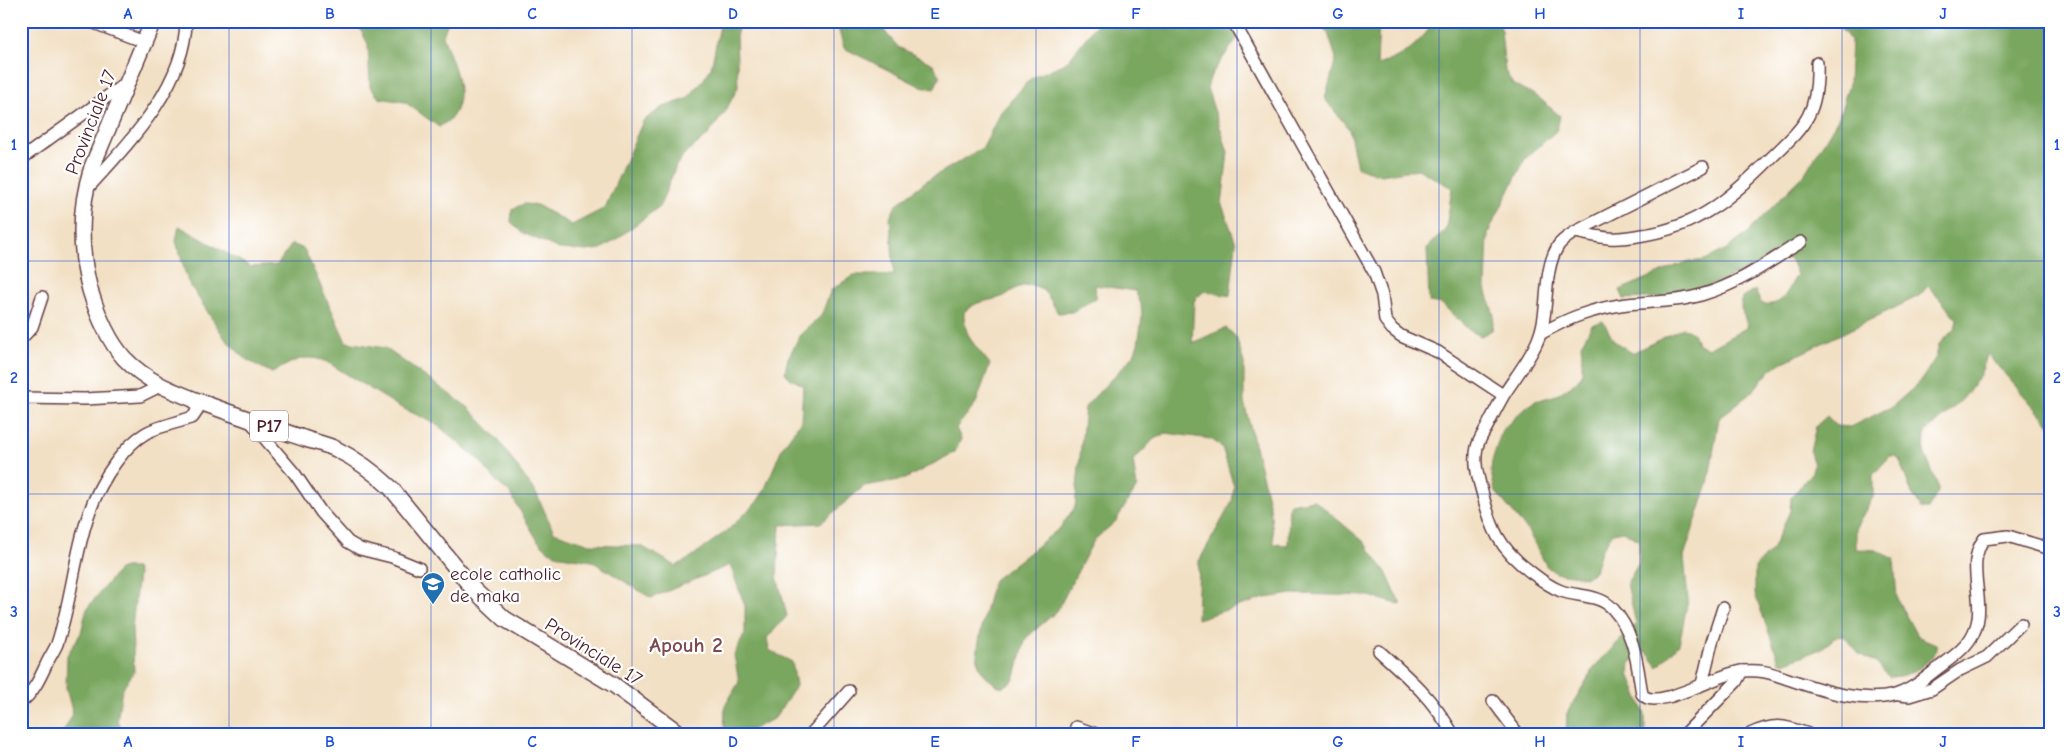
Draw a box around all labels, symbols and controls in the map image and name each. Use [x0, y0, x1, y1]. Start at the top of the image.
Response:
text: A [124, 5, 133, 23]
text: B [325, 5, 335, 23]
text: C [527, 5, 537, 23]
text: D [728, 5, 738, 23]
text: E [930, 5, 940, 23]
text: F [1131, 5, 1141, 23]
text: G [1332, 5, 1344, 23]
text: H [1534, 5, 1546, 23]
text: I [1738, 5, 1744, 23]
text: J [1939, 5, 1947, 23]
street label: Provinciale 17 [61, 67, 121, 178]
text: 1 [11, 136, 17, 154]
text: 1 [2054, 136, 2060, 154]
text: 2 [10, 369, 18, 387]
text: 2 [2053, 369, 2061, 387]
road number: P17 [250, 411, 288, 442]
place label: ecole catholic de maka [450, 563, 561, 607]
school or university icon: ecole catholic de maka [420, 571, 446, 605]
text: 3 [10, 603, 18, 621]
text: 3 [2053, 603, 2061, 621]
street label: Provinciale 17 [541, 613, 646, 690]
district label: Apouh 2 [649, 633, 723, 657]
text: A [124, 733, 133, 751]
text: B [325, 733, 335, 751]
text: C [527, 733, 537, 751]
text: D [728, 733, 738, 751]
text: E [930, 733, 940, 751]
text: F [1131, 733, 1141, 751]
text: G [1332, 733, 1344, 751]
text: H [1534, 733, 1546, 751]
text: I [1738, 733, 1744, 751]
text: J [1939, 733, 1947, 751]

